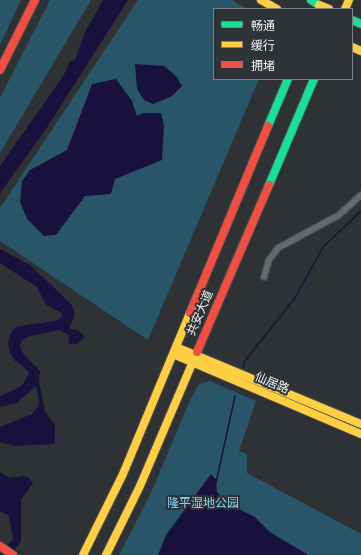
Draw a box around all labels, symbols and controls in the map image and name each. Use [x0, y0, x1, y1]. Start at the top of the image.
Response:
legend [213, 8, 353, 80]
text: 畅通 [251, 19, 275, 33]
text: 缓行 [251, 39, 275, 53]
text: 拥堵 [251, 59, 275, 73]
street label: 共安大道 [184, 288, 216, 338]
street label: 仙居路 [253, 369, 291, 397]
park label: 隆平湿地公园 [167, 496, 239, 510]

